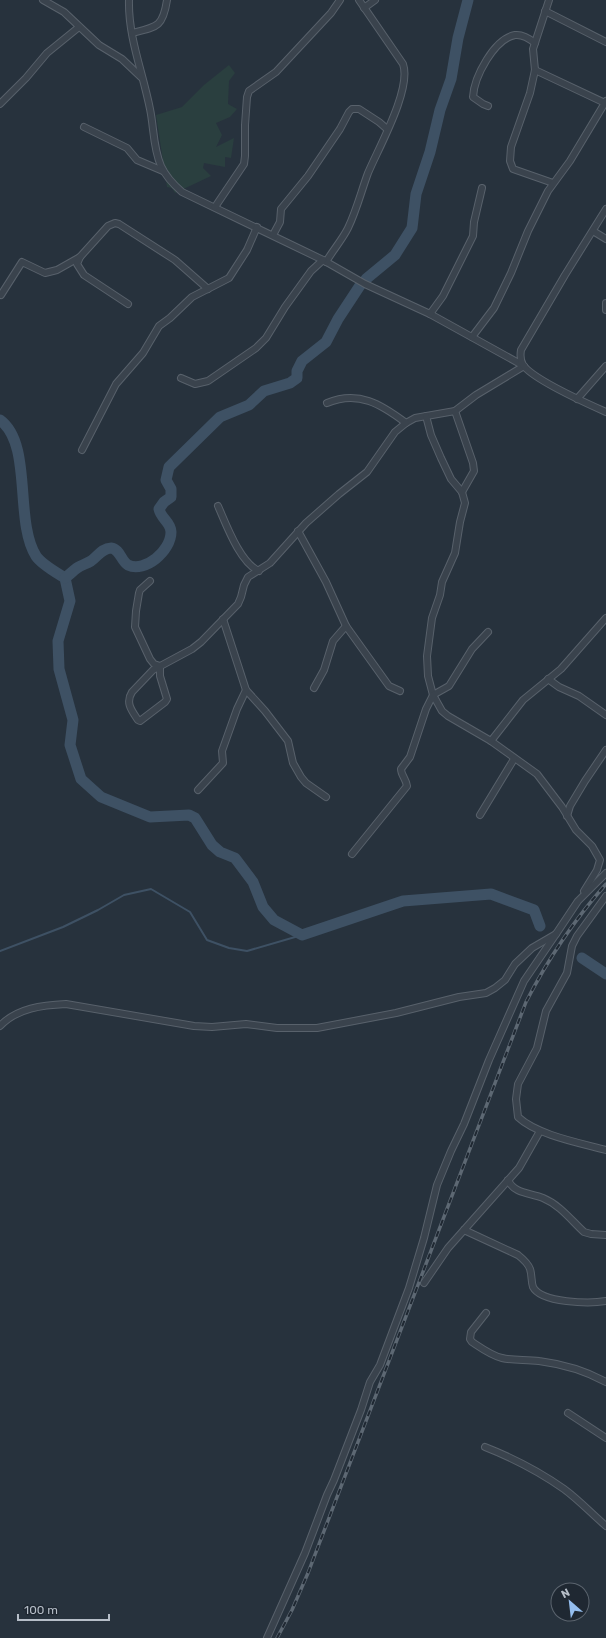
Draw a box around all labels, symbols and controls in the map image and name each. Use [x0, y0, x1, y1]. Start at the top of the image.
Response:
north arrow [550, 1582, 590, 1622]
text: N [559, 1586, 572, 1601]
scale bar [18, 1596, 109, 1622]
text: 100 m [24, 1603, 58, 1617]

